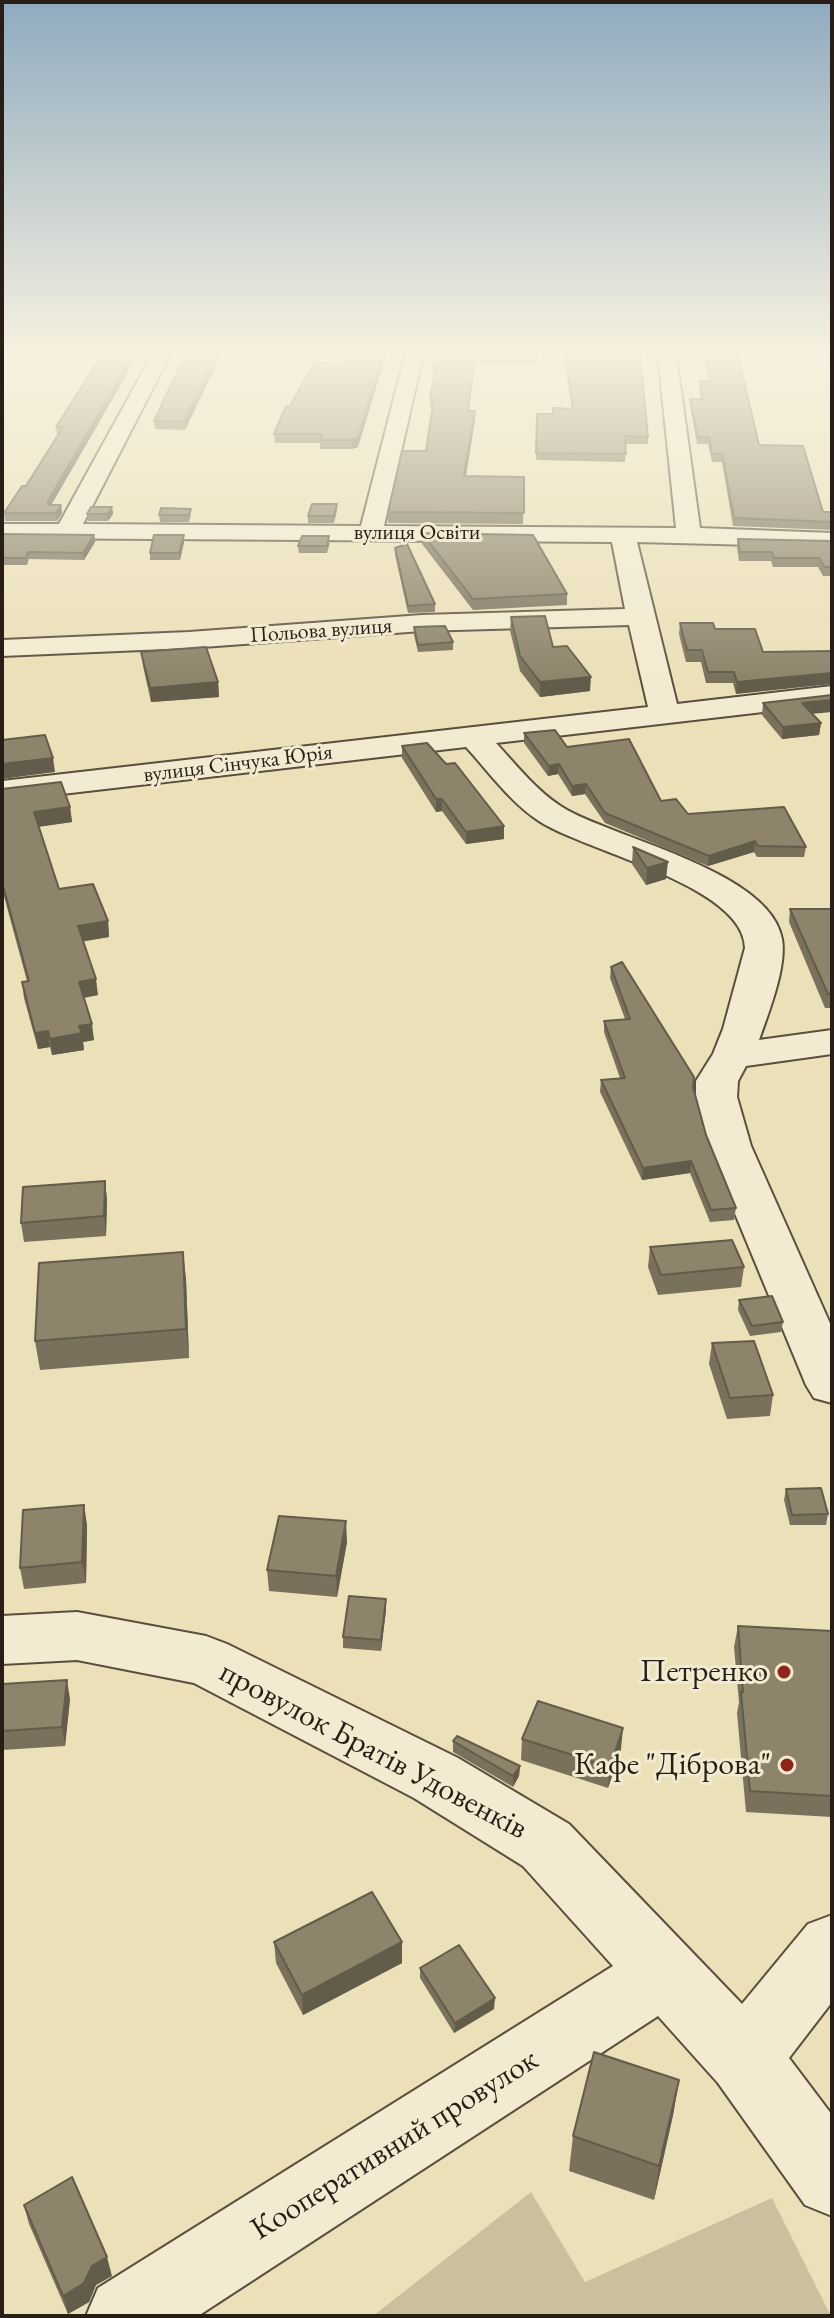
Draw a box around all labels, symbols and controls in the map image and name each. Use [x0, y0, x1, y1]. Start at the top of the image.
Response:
street label: вулиця Освіти [354, 520, 480, 546]
street label: Польова вулиця [249, 613, 393, 649]
street label: вулиця Сінчука Юрія [142, 739, 334, 789]
street label: провулок Братів Удовенків [212, 1653, 534, 1849]
place label: Петренко [640, 1653, 768, 1691]
marker: Петренко [775, 1663, 793, 1681]
place label: Кафе "Діброва" [574, 1746, 771, 1784]
marker: Кафе "Діброва" [778, 1756, 796, 1774]
street label: Кооперативний провулок [244, 2041, 546, 2249]

